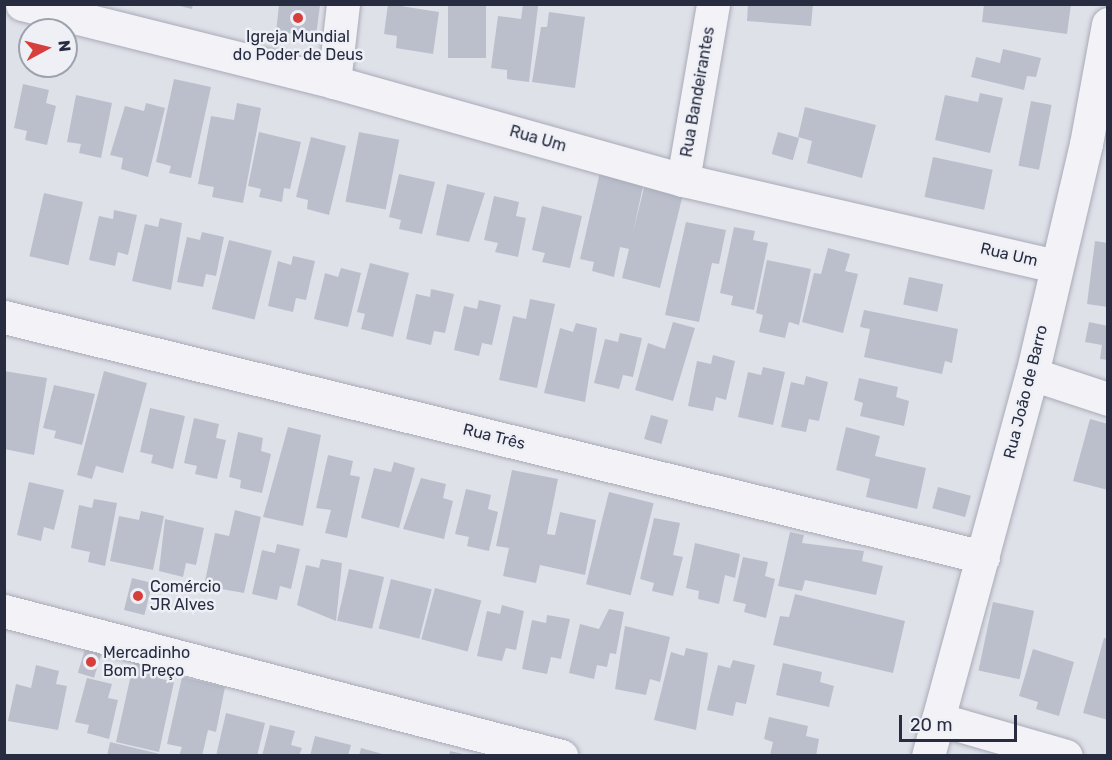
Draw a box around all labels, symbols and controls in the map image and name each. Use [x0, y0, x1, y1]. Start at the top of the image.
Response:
marker: Igreja Mundial do Poder de Deus [291, 11, 305, 25]
north arrow [18, 18, 78, 78]
street label: Rua Bandeirantes [677, 25, 719, 159]
place label: Igreja Mundial do Poder de Deus [233, 27, 363, 65]
text: N [54, 39, 75, 53]
street label: Rua Um [507, 122, 569, 156]
street label: Rua Um [978, 239, 1040, 271]
street label: Rua João de Barro [1000, 323, 1052, 461]
street label: Rua Três [461, 420, 527, 454]
place label: Comércio JR Alves [150, 577, 221, 615]
marker: Comércio JR Alves [131, 589, 145, 603]
place label: Mercadinho Bom Preço [103, 643, 190, 681]
marker: Mercadinho Bom Preço [84, 655, 98, 669]
scale bar [902, 703, 1020, 741]
text: 20 m [910, 714, 952, 736]

